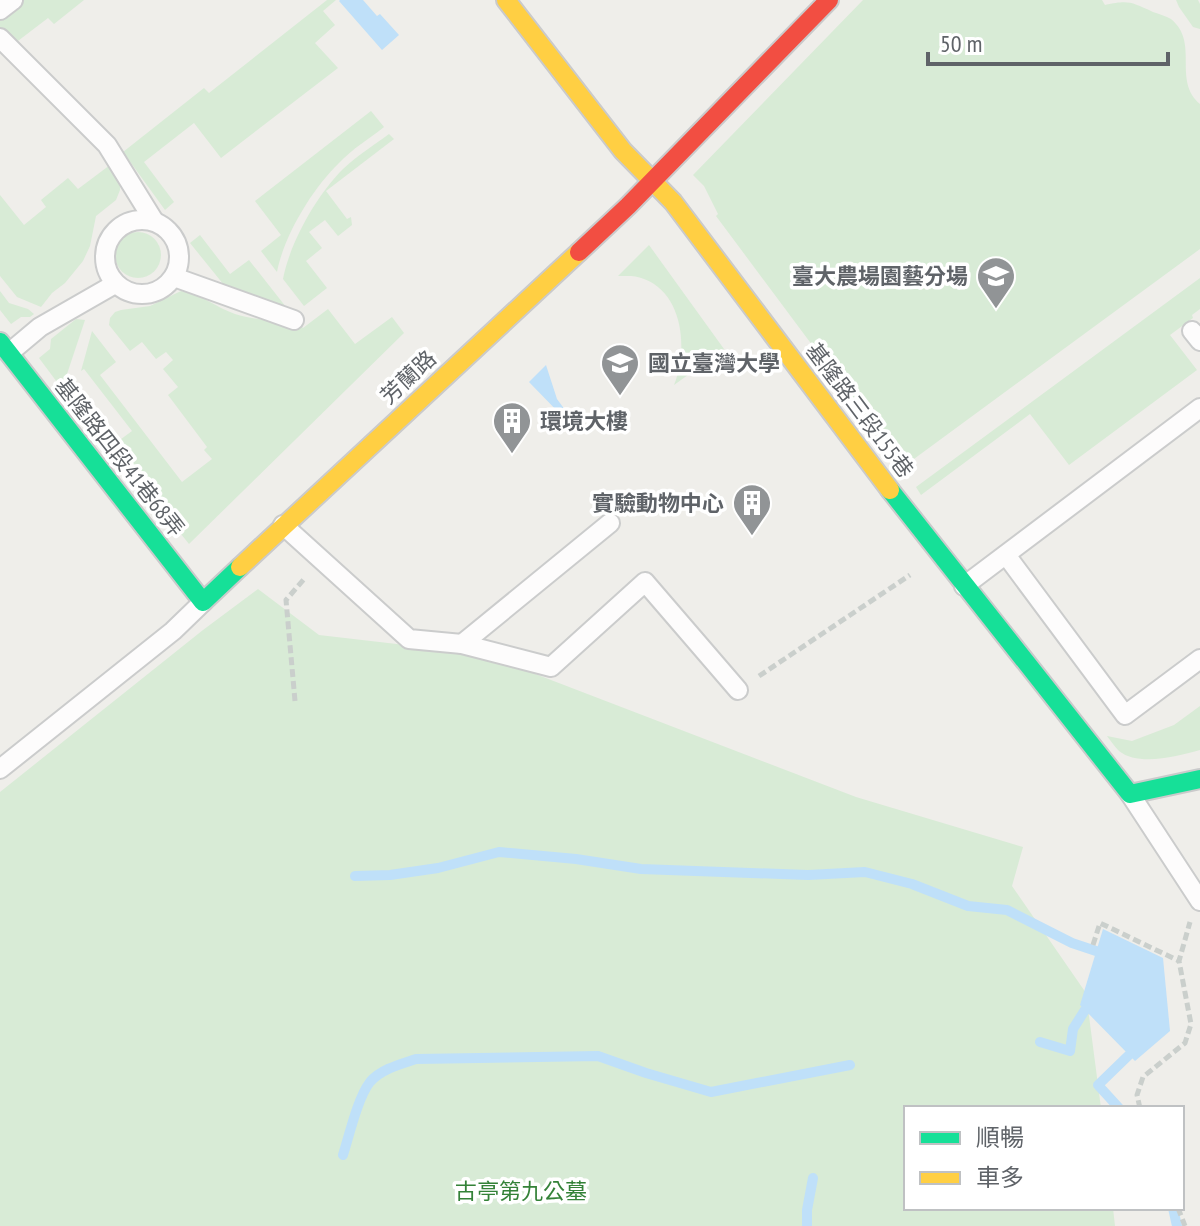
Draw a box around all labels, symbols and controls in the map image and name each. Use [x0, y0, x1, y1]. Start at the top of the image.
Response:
scale bar [928, 16, 1168, 66]
text: 50 m [940, 28, 982, 59]
school or university icon: 臺大農場園藝分場 [975, 255, 1017, 310]
place label: 臺大農場園藝分場 [792, 262, 968, 290]
street label: 基隆路三段155巷 [800, 337, 920, 483]
school or university icon: 國立臺灣大學 [599, 342, 641, 397]
street label: 芳蘭路 [374, 344, 442, 410]
place label: 國立臺灣大學 [648, 349, 780, 377]
street label: 基隆路四段41巷68弄 [49, 372, 191, 542]
building icon: 環境大樓 [491, 400, 533, 455]
place label: 環境大樓 [540, 407, 628, 435]
building icon: 實驗動物中心 [731, 482, 773, 537]
place label: 實驗動物中心 [592, 489, 724, 517]
legend [904, 1106, 1184, 1210]
text: 順暢 [976, 1122, 1024, 1153]
text: 車多 [976, 1162, 1024, 1193]
park label: 古亭第九公墓 [455, 1177, 587, 1205]

